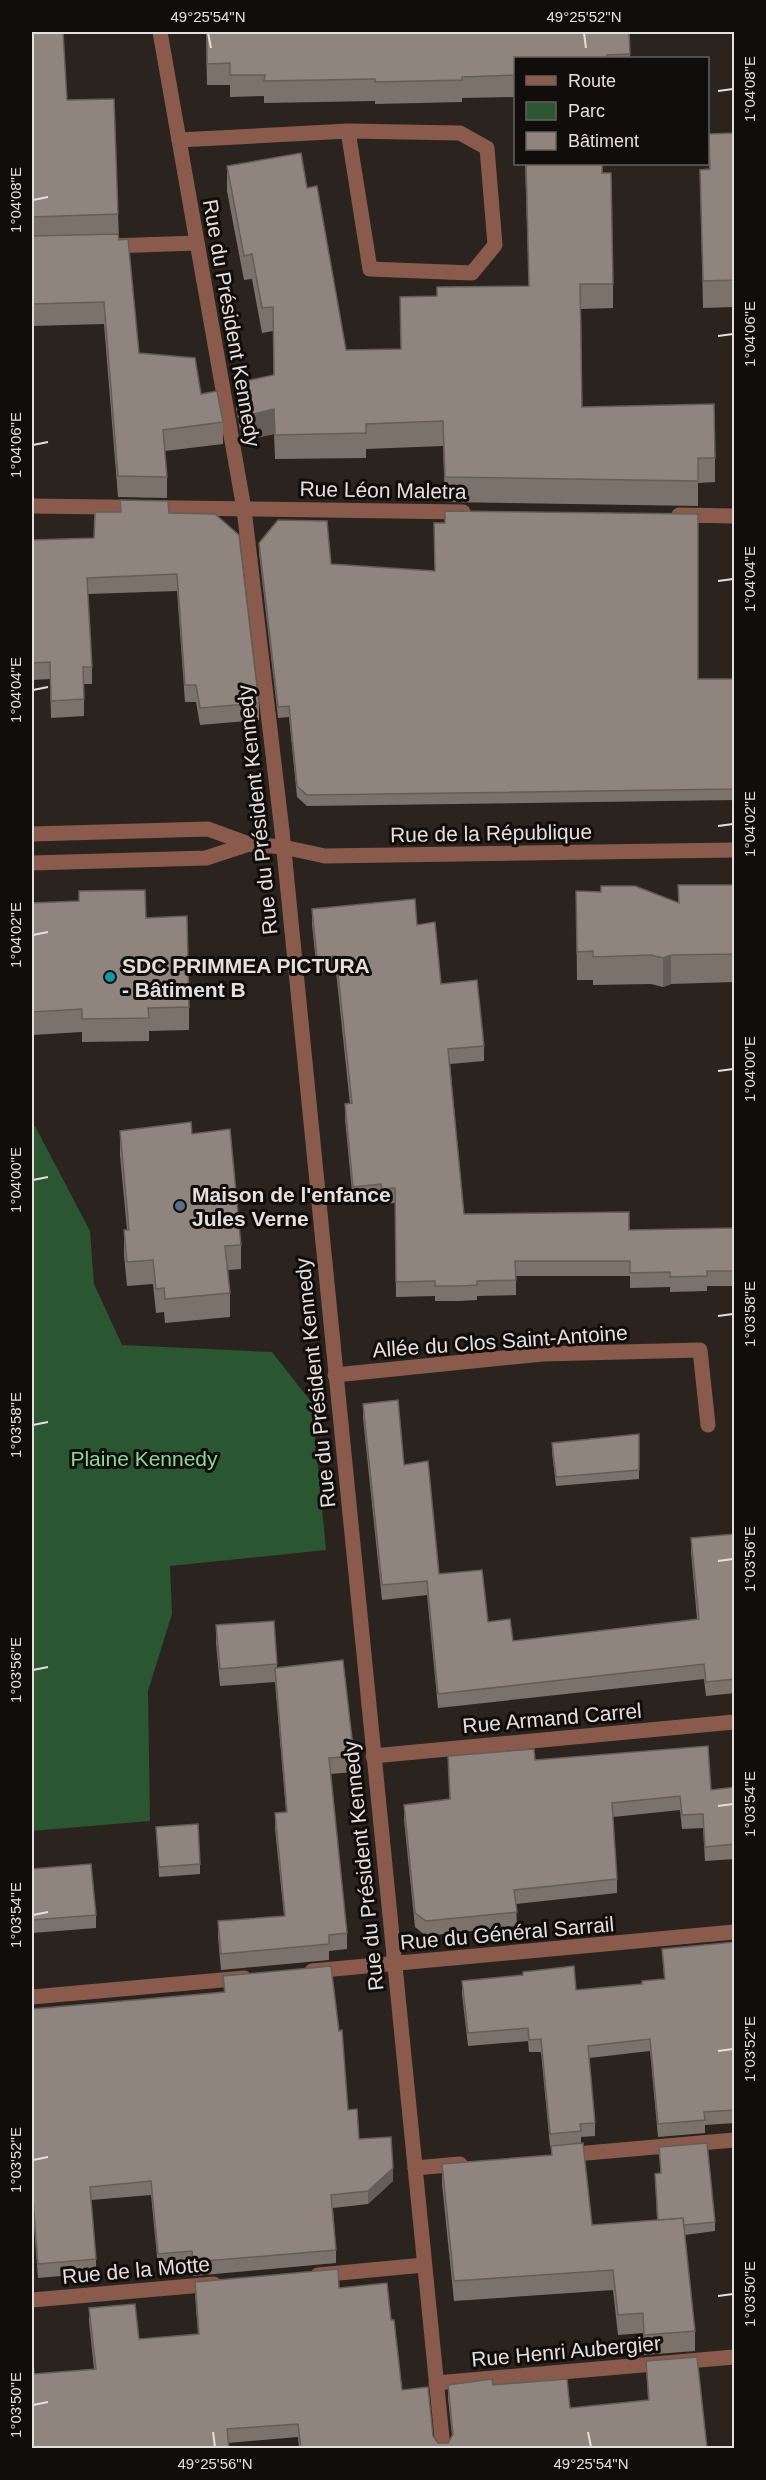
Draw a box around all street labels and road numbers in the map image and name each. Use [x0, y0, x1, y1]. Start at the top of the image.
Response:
street label: Rue du Président Kennedy [199, 197, 265, 449]
street label: Rue Léon Maletra [299, 477, 467, 503]
street label: Rue du Président Kennedy [232, 683, 282, 936]
street label: Rue de la République [390, 820, 592, 846]
street label: Rue du Président Kennedy [290, 1256, 340, 1509]
street label: Allée du Clos Saint-Antoine [372, 1321, 628, 1361]
street label: Rue Armand Carrel [461, 1699, 643, 1737]
street label: Rue du Président Kennedy [338, 1739, 388, 1992]
street label: Rue du Général Sarrail [399, 1912, 615, 1954]
street label: Rue de la Motte [61, 2252, 211, 2288]
street label: Rue Henri Aubergier [470, 2331, 662, 2371]

